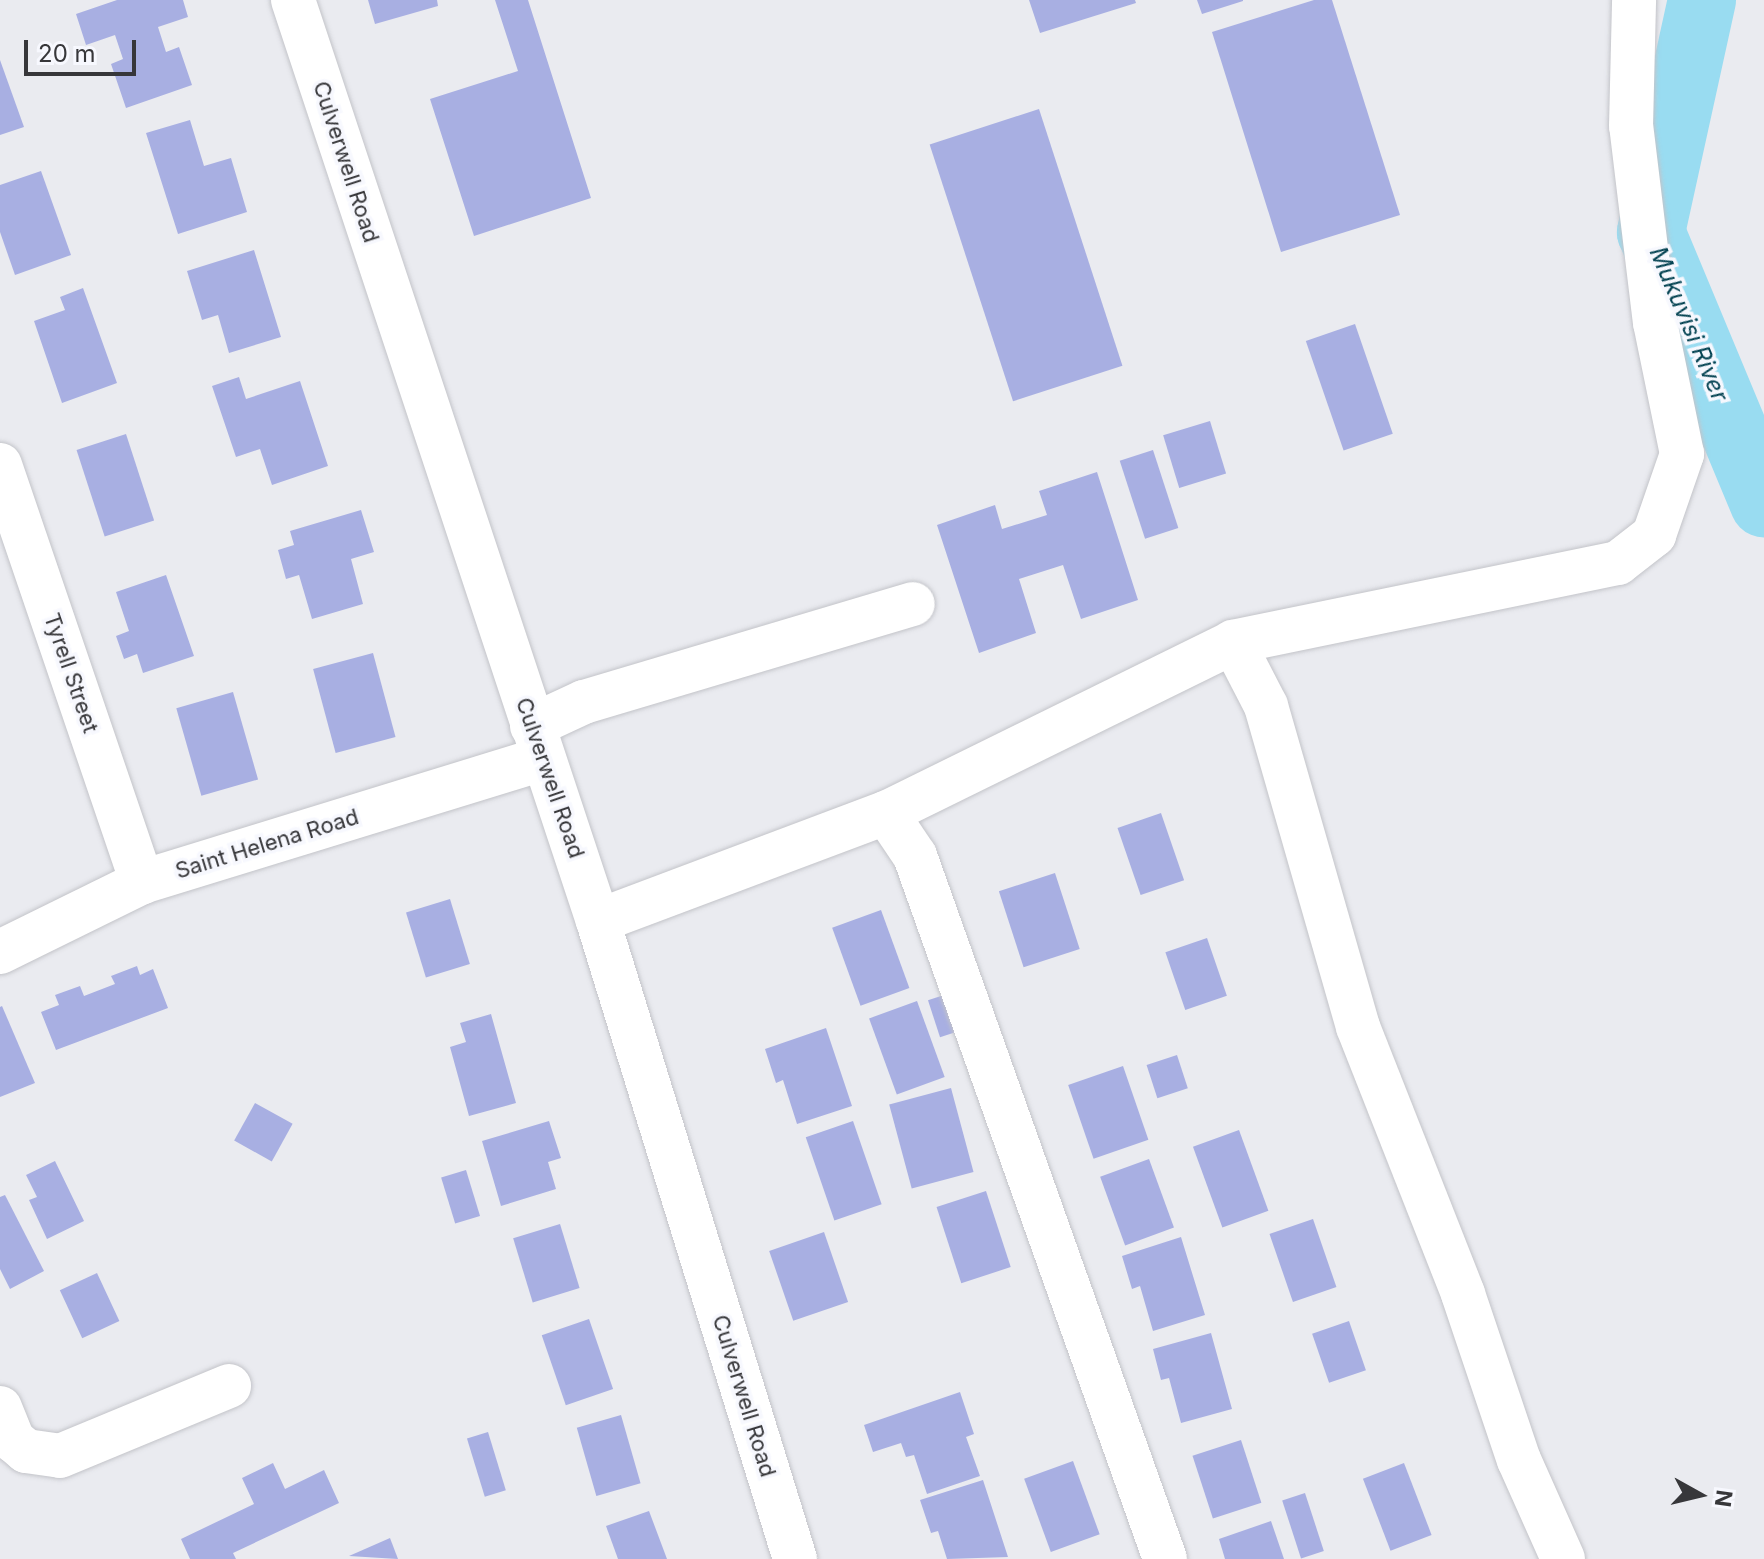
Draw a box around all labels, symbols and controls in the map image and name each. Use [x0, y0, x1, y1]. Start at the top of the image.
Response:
scale bar [28, 24, 140, 74]
text: 20 m [38, 39, 96, 68]
street label: Culverwell Road [307, 78, 385, 246]
water label: Mukuvisi River [1644, 242, 1734, 406]
street label: Tyrell Street [38, 610, 104, 736]
street label: Culverwell Road [510, 694, 590, 862]
street label: Saint Helena Road [172, 804, 362, 884]
street label: Culverwell Road [707, 1312, 781, 1480]
north arrow [1660, 1455, 1740, 1535]
text: N [1710, 1488, 1738, 1508]

